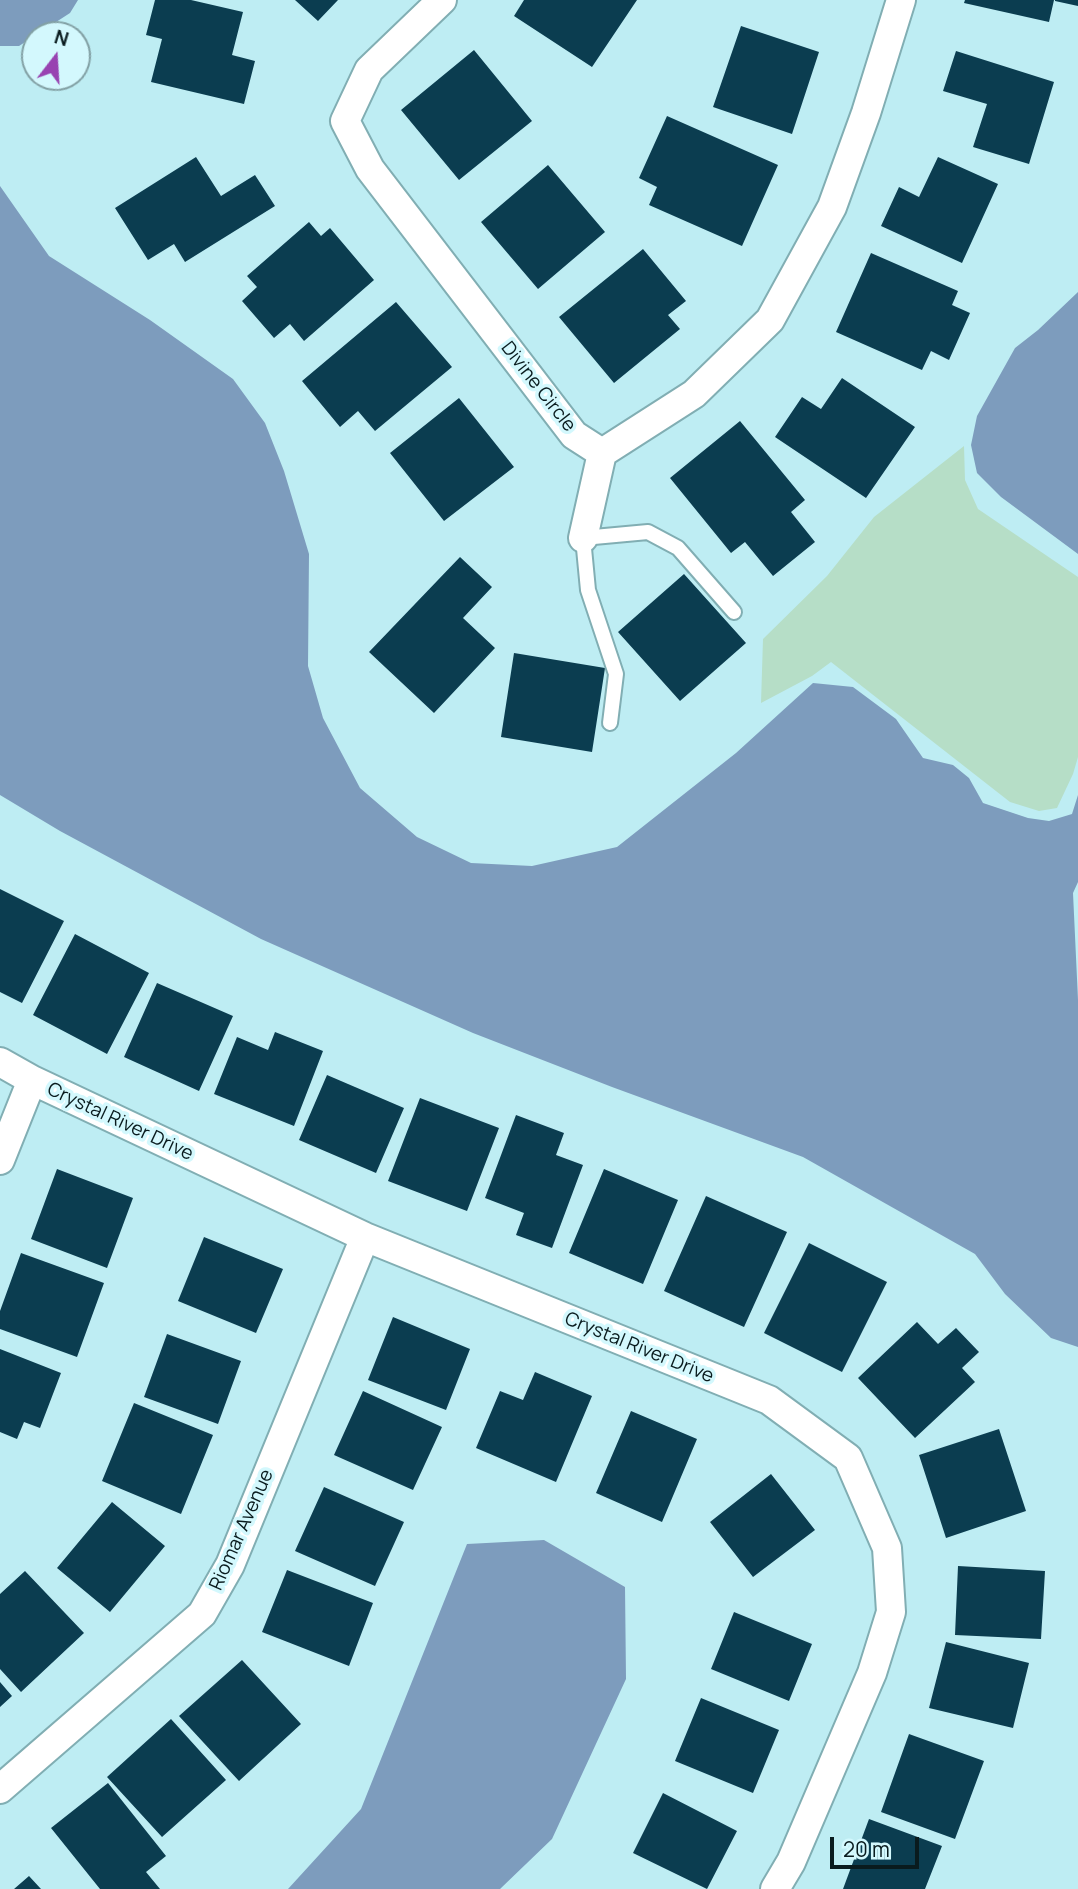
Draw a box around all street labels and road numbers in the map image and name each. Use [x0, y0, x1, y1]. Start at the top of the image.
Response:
street label: Divine Circle [496, 337, 580, 437]
street label: Crystal River Drive [43, 1078, 197, 1166]
street label: Crystal River Drive [561, 1308, 717, 1388]
street label: Riomar Avenue [205, 1466, 279, 1594]

